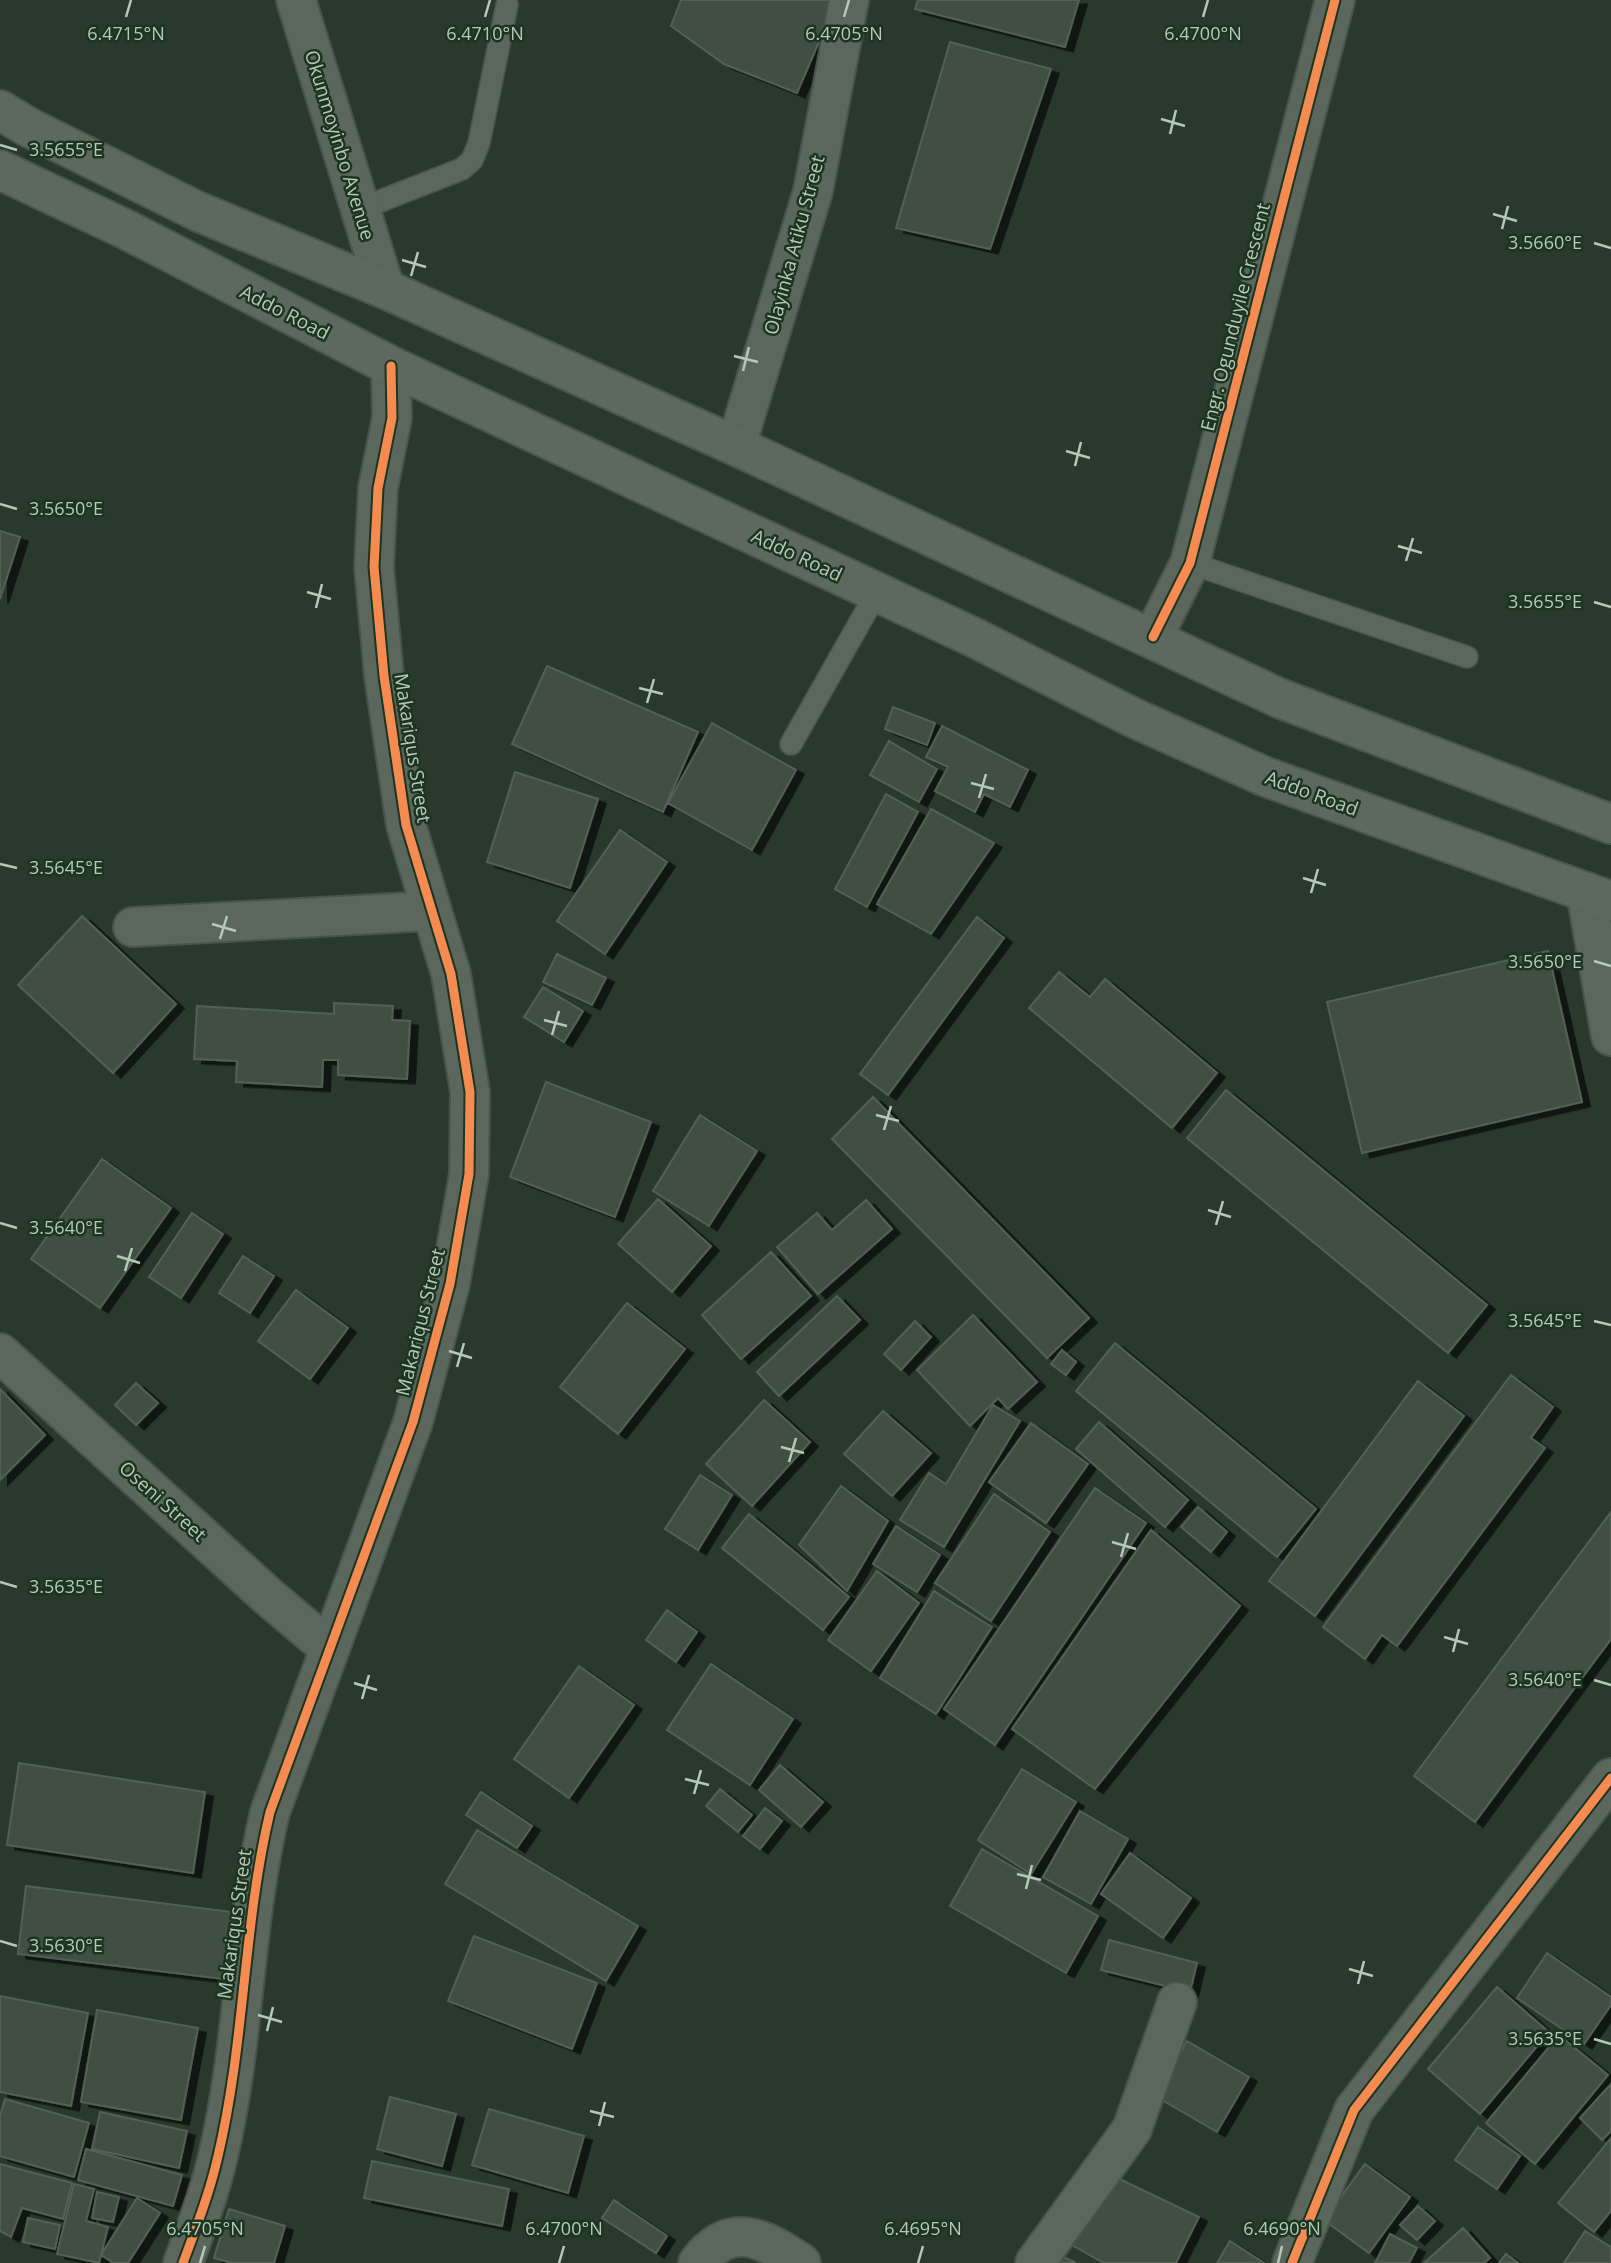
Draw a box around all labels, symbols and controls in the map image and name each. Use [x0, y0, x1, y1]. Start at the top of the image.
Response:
text: 6.4715°N [87, 21, 165, 45]
text: 6.4710°N [446, 21, 524, 45]
text: 6.4705°N [805, 21, 883, 45]
text: 6.4700°N [1164, 21, 1242, 45]
street label: Okunmoyinbo Avenue [299, 47, 381, 243]
text: 3.5655°E [29, 137, 103, 161]
street label: Olayinka Atiku Street [758, 152, 831, 338]
street label: Engr. Ogunduyile Crescent [1194, 200, 1276, 434]
text: 3.5660°E [1508, 230, 1582, 254]
street label: Addo Road [236, 278, 334, 346]
text: 3.5650°E [29, 496, 103, 520]
street label: Addo Road [748, 523, 846, 587]
text: 3.5655°E [1508, 589, 1582, 613]
street label: Makariqus Street [388, 671, 438, 825]
street label: Addo Road [1262, 764, 1362, 822]
text: 3.5645°E [29, 855, 103, 879]
text: 3.5650°E [1508, 949, 1582, 973]
text: 3.5640°E [29, 1215, 103, 1239]
street label: Makariqus Street [389, 1245, 451, 1398]
text: 3.5645°E [1508, 1308, 1582, 1332]
street label: Oseni Street [114, 1455, 212, 1547]
text: 3.5635°E [29, 1574, 103, 1598]
text: 3.5640°E [1508, 1667, 1582, 1691]
street label: Makariqus Street [211, 1847, 257, 2001]
text: 3.5630°E [29, 1933, 103, 1957]
text: 3.5635°E [1508, 2026, 1582, 2050]
text: 6.4705°N [166, 2216, 244, 2240]
text: 6.4700°N [525, 2216, 603, 2240]
text: 6.4695°N [884, 2216, 962, 2240]
text: 6.4690°N [1243, 2216, 1321, 2240]

